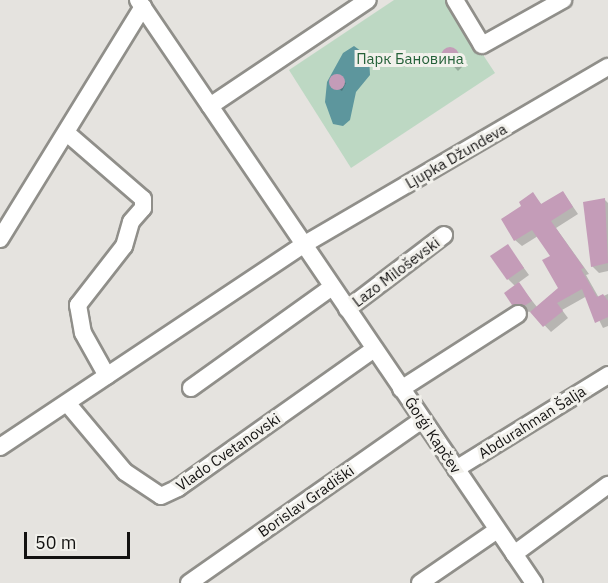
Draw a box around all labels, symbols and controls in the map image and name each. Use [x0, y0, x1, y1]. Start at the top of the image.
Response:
park label: Парк Бановина [356, 50, 464, 68]
street label: Ljupka Džundeva [402, 120, 510, 192]
street label: Lazo Miloševski [349, 233, 443, 311]
street label: Abdurahman Šalja [475, 382, 589, 462]
street label: Ǵorǵi Kapčev [401, 393, 465, 477]
street label: Vlado Cvetanovski [172, 409, 284, 495]
street label: Borislav Gradiški [255, 461, 357, 541]
scale bar [27, 520, 134, 558]
text: 50 m [35, 531, 77, 554]

